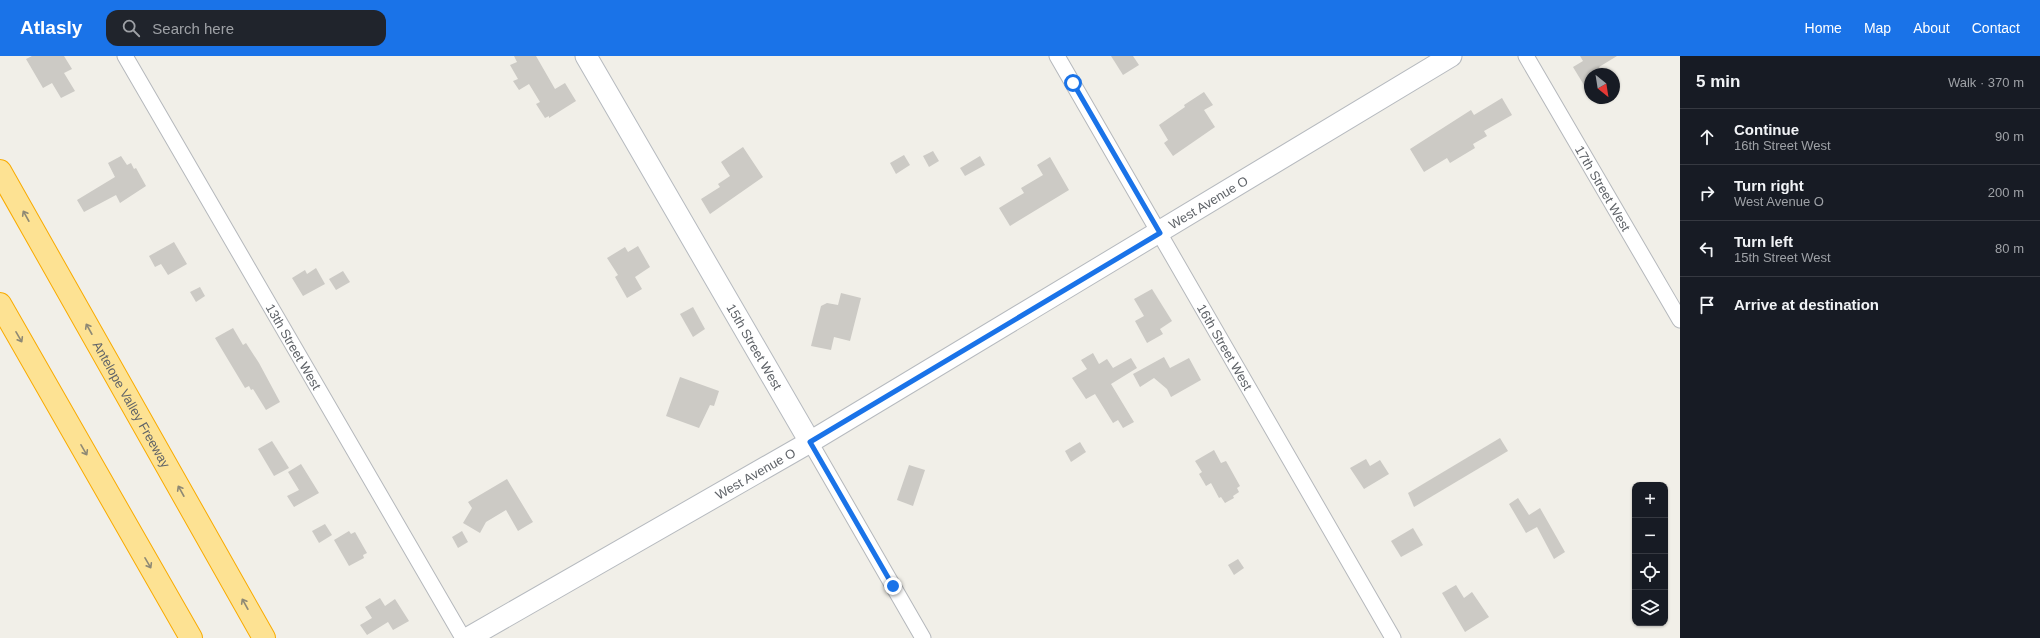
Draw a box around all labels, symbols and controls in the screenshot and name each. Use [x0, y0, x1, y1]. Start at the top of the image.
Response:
search box [106, 10, 386, 46]
text: Atlasly [20, 17, 82, 38]
icon: search [120, 17, 142, 39]
text: Search here [152, 20, 234, 37]
text: Home [1805, 20, 1842, 36]
text: Map [1864, 20, 1891, 36]
text: About [1913, 20, 1950, 36]
text: Contact [1972, 20, 2020, 36]
north arrow [1584, 68, 1620, 104]
text: 5 min [1696, 72, 1740, 91]
route start [1064, 74, 1082, 92]
text: Walk · 370 m [1948, 75, 2024, 90]
text: Continue [1734, 121, 1799, 138]
icon: ahead [1696, 126, 1718, 148]
text: 90 m [1995, 129, 2024, 144]
text: 16th Street West [1734, 138, 1831, 153]
street label: 17th Street West [1572, 143, 1634, 234]
street label: West Avenue O [1166, 173, 1251, 232]
text: Turn right [1734, 177, 1804, 194]
icon: right [1696, 182, 1718, 204]
text: 200 m [1988, 185, 2024, 200]
text: West Avenue O [1734, 194, 1824, 209]
one-way arrow [21, 210, 29, 222]
text: Turn left [1734, 233, 1793, 250]
icon: left [1696, 238, 1718, 260]
text: 80 m [1995, 241, 2024, 256]
text: 15th Street West [1734, 250, 1831, 265]
icon: arrive [1696, 294, 1718, 316]
text: Arrive at destination [1734, 296, 1879, 313]
street label: 13th Street West [263, 301, 325, 392]
street label: 15th Street West [724, 301, 786, 393]
street label: 16th Street West [1194, 301, 1256, 393]
one-way arrow [85, 323, 93, 335]
one-way arrow [16, 331, 24, 343]
street label: Antelope Valley Freeway [90, 338, 174, 471]
one-way arrow [80, 444, 88, 456]
street label: West Avenue O [712, 445, 798, 502]
map controls [1632, 482, 1668, 626]
button: + [1632, 482, 1668, 518]
one-way arrow [177, 485, 184, 497]
button: − [1632, 518, 1668, 554]
button: locate [1632, 554, 1668, 590]
one-way arrow [145, 557, 153, 569]
route end [884, 577, 902, 595]
button: layers [1632, 590, 1668, 626]
one-way arrow [240, 598, 248, 610]

